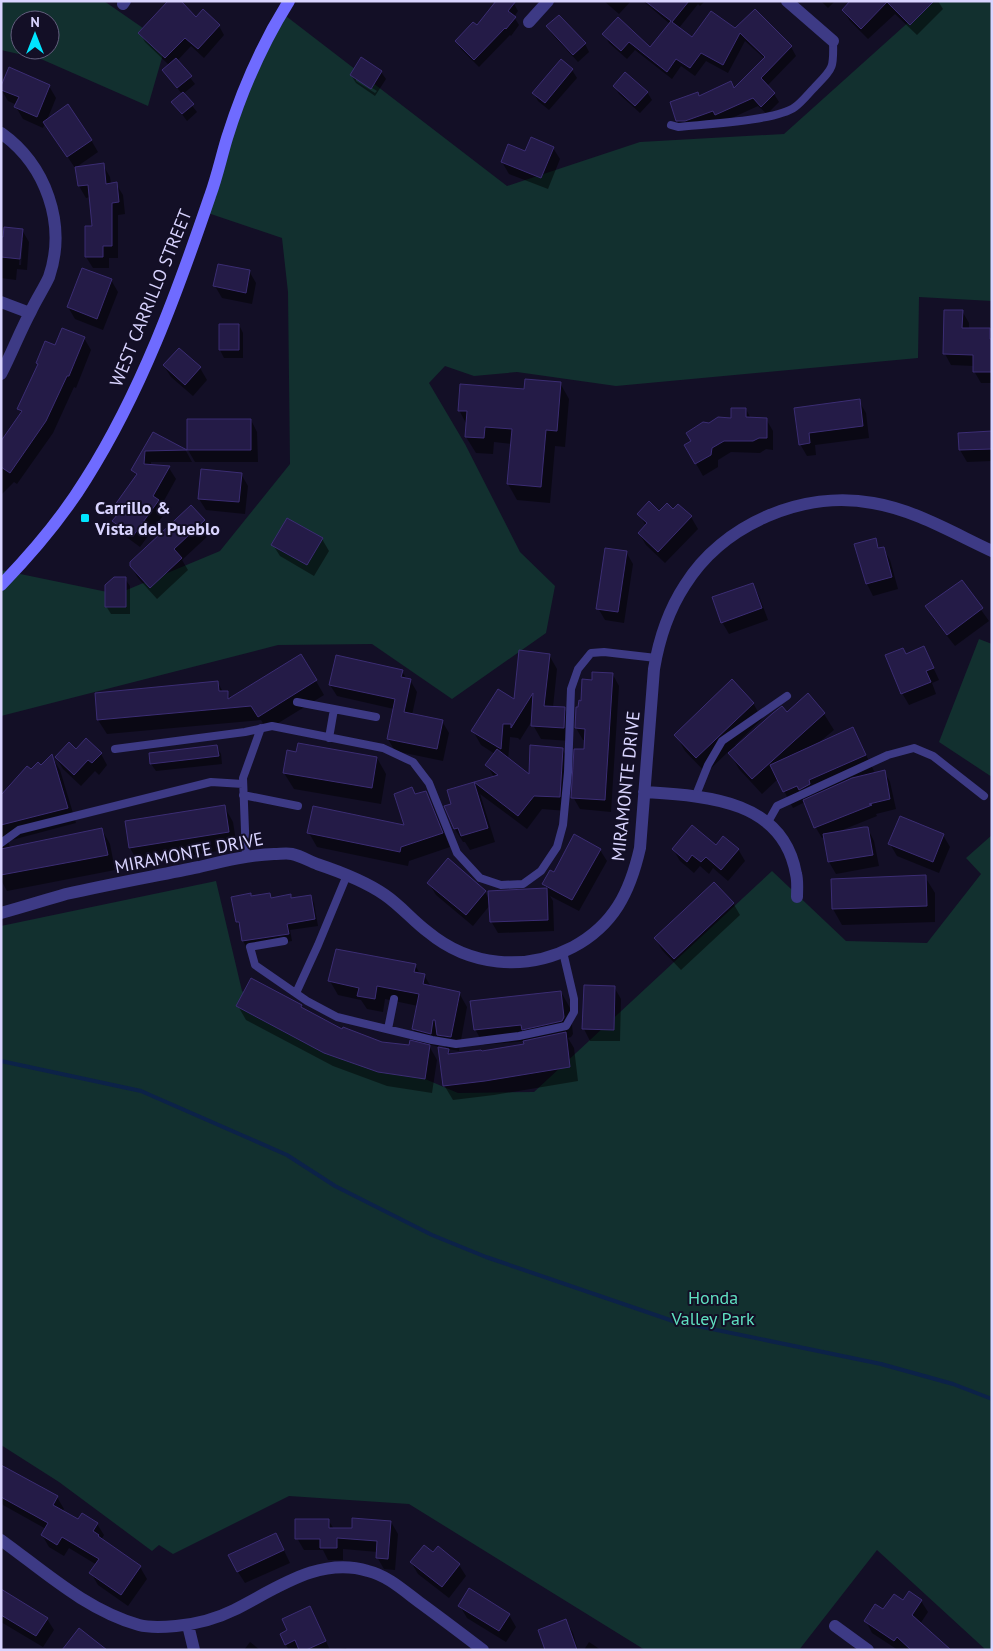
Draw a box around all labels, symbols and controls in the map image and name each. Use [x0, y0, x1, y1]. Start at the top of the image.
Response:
north arrow [10, 10, 60, 60]
text: N [30, 13, 40, 31]
street label: WEST CARRILLO STREET [104, 206, 197, 390]
place label: Carrillo & Vista del Pueblo [94, 496, 220, 540]
marker: Carrillo & Vista del Pueblo [79, 512, 91, 524]
street label: MIRAMONTE DRIVE [606, 710, 645, 862]
street label: MIRAMONTE DRIVE [113, 827, 265, 878]
park label: Honda Valley Park [670, 1286, 755, 1330]

